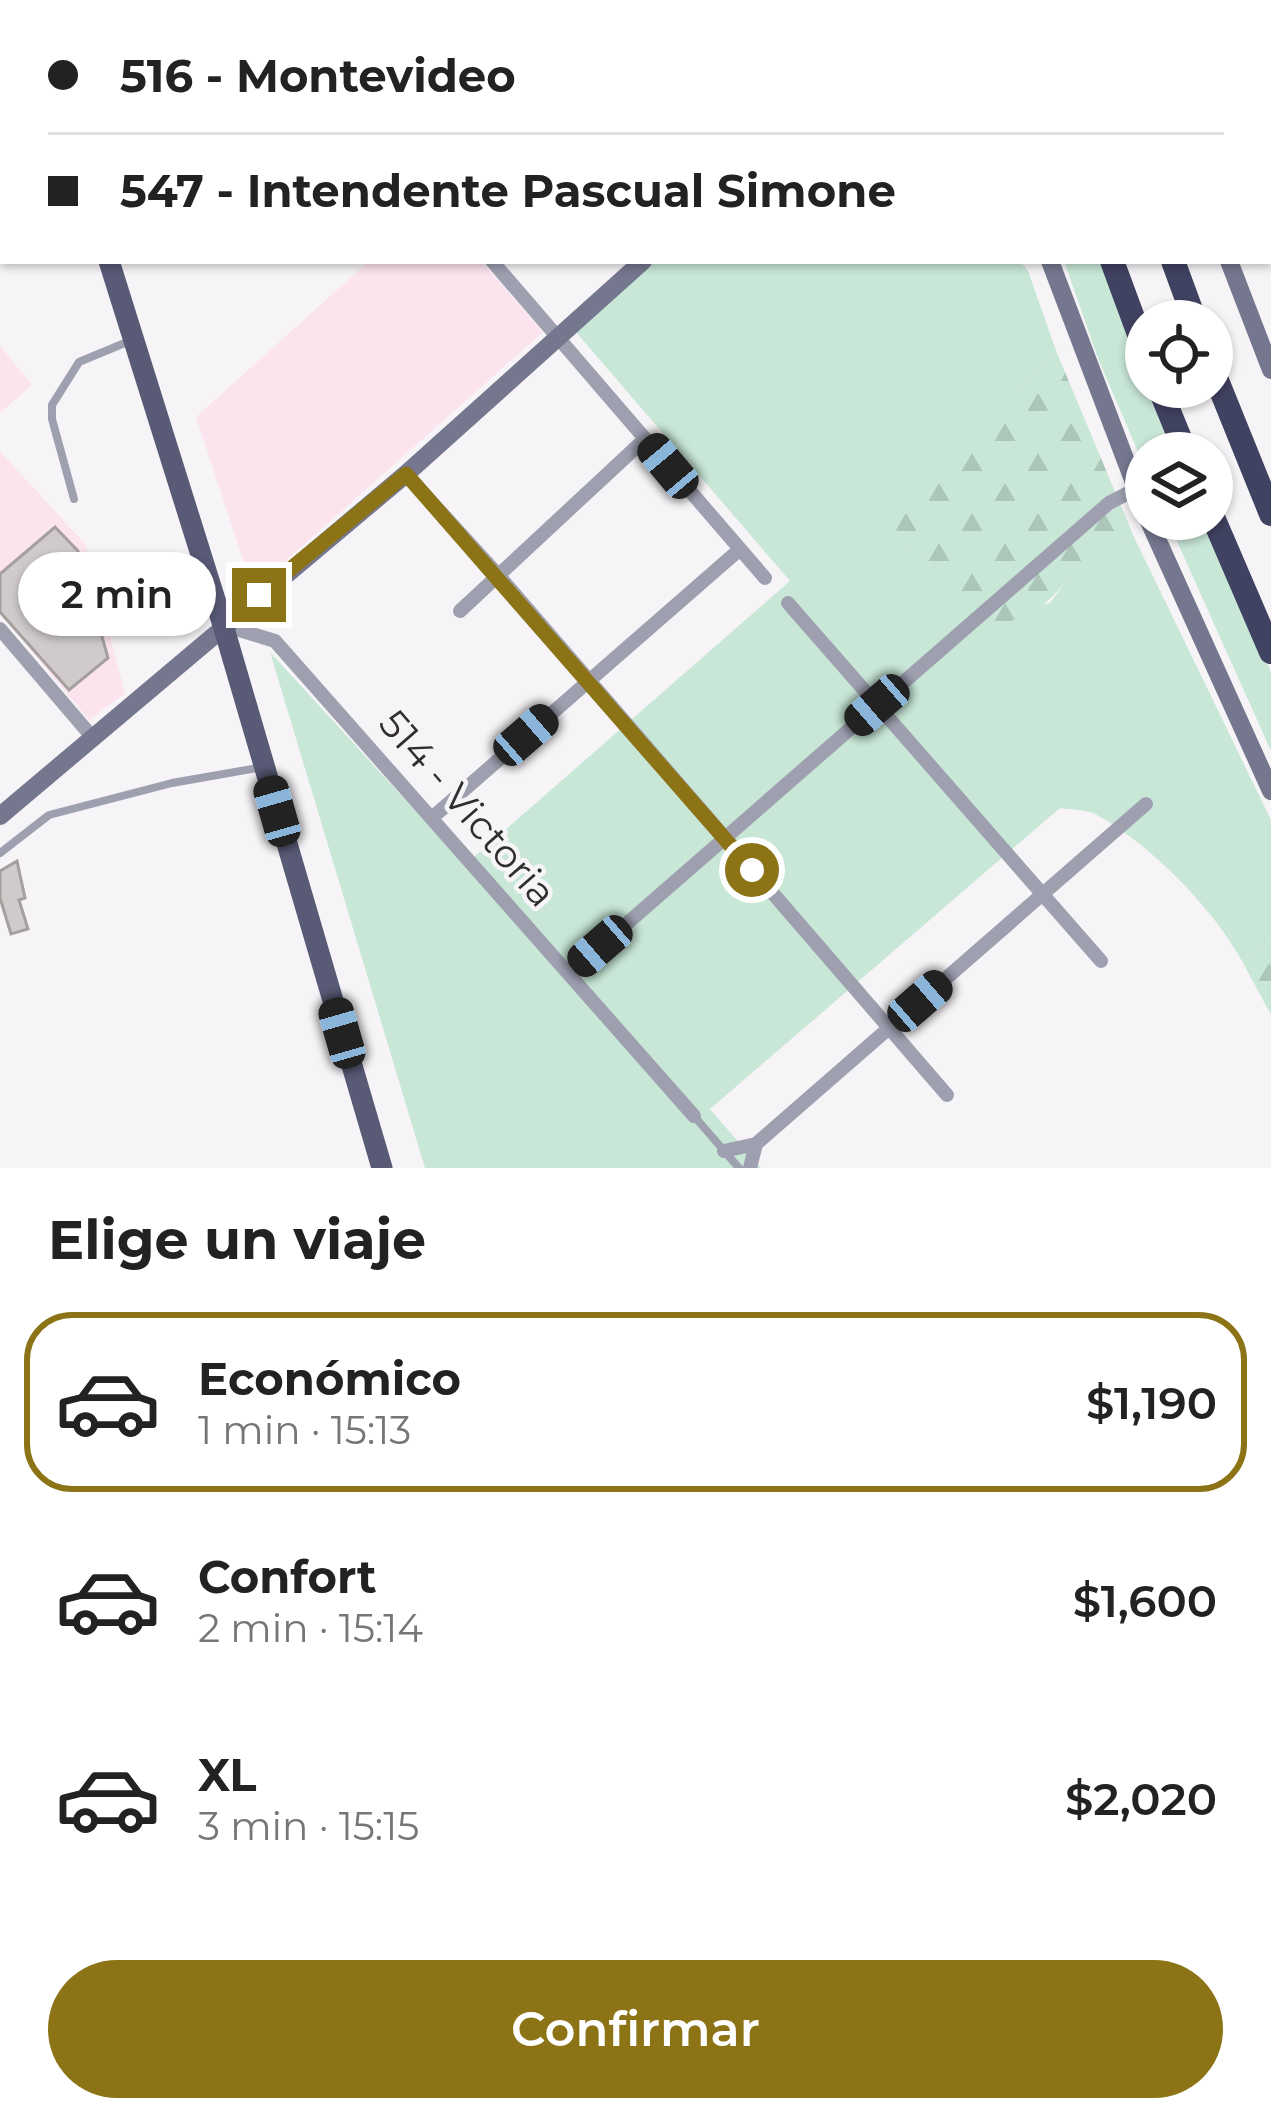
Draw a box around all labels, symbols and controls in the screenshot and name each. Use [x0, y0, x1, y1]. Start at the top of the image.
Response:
text: 516 - Montevideo [120, 48, 516, 103]
text: 547 - Intendente Pascual Simone [120, 163, 896, 218]
map controls [1125, 300, 1233, 540]
button: locate [1125, 300, 1233, 408]
car [631, 427, 705, 505]
button: layers [1125, 432, 1233, 540]
callout: 2 min [19, 553, 217, 637]
route end [232, 568, 286, 622]
text: 2 min [61, 570, 173, 618]
car [838, 668, 916, 742]
car [487, 698, 565, 772]
street label: 514 - Victoria [370, 700, 566, 916]
car [250, 771, 304, 851]
route start [725, 843, 779, 897]
car [561, 909, 639, 983]
car [881, 964, 959, 1038]
car [315, 993, 369, 1073]
text: Elige un viaje [48, 1207, 426, 1273]
icon: car [54, 1348, 162, 1456]
text: Económico [198, 1351, 461, 1406]
text: $1,190 [1086, 1375, 1217, 1430]
text: 1 min · 15:13 [198, 1406, 411, 1454]
icon: car [54, 1546, 162, 1654]
text: Confort [198, 1549, 377, 1604]
text: $1,600 [1073, 1573, 1217, 1628]
text: 2 min · 15:14 [198, 1604, 423, 1652]
icon: car [54, 1744, 162, 1852]
text: XL [198, 1747, 256, 1802]
text: $2,020 [1065, 1771, 1217, 1826]
text: 3 min · 15:15 [198, 1802, 419, 1850]
button: Confirmar [48, 1960, 1223, 2098]

